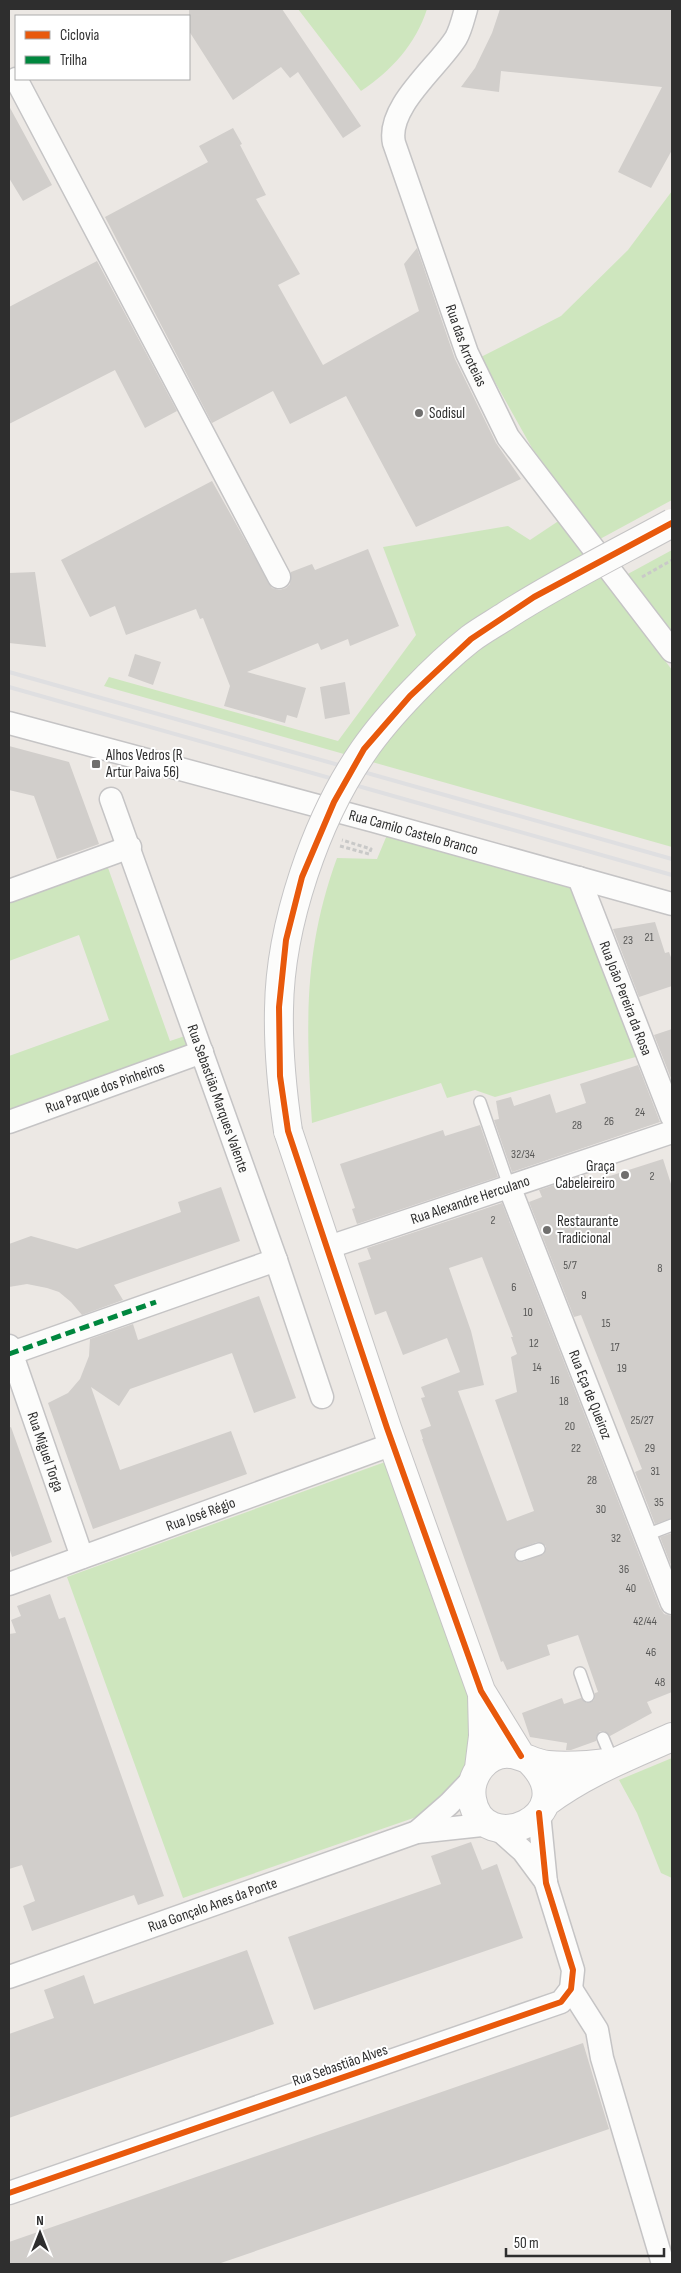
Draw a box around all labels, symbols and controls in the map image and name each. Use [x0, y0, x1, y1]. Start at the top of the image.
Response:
legend [15, 15, 190, 80]
text: Ciclovia [60, 26, 100, 45]
text: Trilha [60, 51, 87, 70]
street label: Rua das Arroteias [441, 302, 491, 390]
place label: Sodisul [429, 404, 465, 423]
marker: Sodisul [413, 407, 425, 419]
place label: Alhos Vedros (R Artur Paiva 56) [105, 746, 183, 782]
marker: Alhos Vedros (R Artur Paiva 56) [90, 758, 102, 770]
street label: Rua Camilo Castelo Branco [347, 806, 480, 860]
house number: 21 [644, 930, 654, 945]
house number: 23 [623, 933, 633, 948]
street label: Rua João Pereira da Rosa [594, 938, 656, 1059]
street label: Rua Sebastião Marques Valente [182, 1022, 253, 1175]
street label: Rua Parque dos Pinheiros [43, 1057, 167, 1118]
house number: 24 [635, 1105, 645, 1120]
house number: 26 [604, 1114, 614, 1129]
house number: 28 [572, 1118, 582, 1133]
house number: 32/34 [511, 1147, 535, 1162]
place label: Graça Cabeleireiro [555, 1157, 615, 1193]
marker: Graça Cabeleireiro [619, 1169, 631, 1181]
house number: 2 [650, 1169, 655, 1184]
street label: Rua Alexandre Herculano [408, 1171, 532, 1229]
place label: Restaurante Tradicional [557, 1212, 619, 1248]
house number: 2 [491, 1213, 496, 1228]
marker: Restaurante Tradicional [541, 1224, 553, 1236]
house number: 5/7 [563, 1258, 577, 1273]
house number: 8 [657, 1261, 663, 1276]
house number: 6 [511, 1280, 517, 1295]
house number: 9 [581, 1288, 587, 1303]
house number: 10 [523, 1305, 533, 1320]
house number: 15 [601, 1316, 611, 1331]
house number: 12 [529, 1336, 539, 1351]
house number: 17 [611, 1340, 620, 1355]
street label: Rua Eça de Queiroz [564, 1347, 616, 1443]
house number: 14 [532, 1360, 542, 1375]
house number: 19 [617, 1361, 627, 1376]
house number: 16 [550, 1373, 560, 1388]
house number: 18 [559, 1394, 569, 1409]
street label: Rua Miguel Torga [23, 1409, 68, 1495]
house number: 25/27 [630, 1413, 654, 1428]
house number: 20 [565, 1419, 575, 1434]
house number: 22 [571, 1441, 581, 1456]
house number: 29 [645, 1441, 655, 1456]
house number: 31 [650, 1464, 660, 1479]
house number: 28 [587, 1473, 597, 1488]
street label: Rua José Régio [164, 1493, 238, 1536]
house number: 35 [654, 1495, 664, 1510]
house number: 30 [596, 1502, 606, 1517]
house number: 32 [611, 1531, 621, 1546]
house number: 36 [619, 1562, 629, 1577]
house number: 40 [626, 1581, 636, 1596]
house number: 42/44 [633, 1614, 657, 1629]
house number: 46 [646, 1645, 656, 1660]
house number: 48 [655, 1675, 665, 1690]
street label: Rua Gonçalo Anes da Ponte [146, 1873, 280, 1937]
street label: Rua Sebastião Alves [290, 2040, 390, 2091]
north arrow [15, 2208, 65, 2258]
text: N [36, 2212, 44, 2229]
scale bar [506, 2226, 664, 2258]
text: 50 m [514, 2234, 539, 2253]

